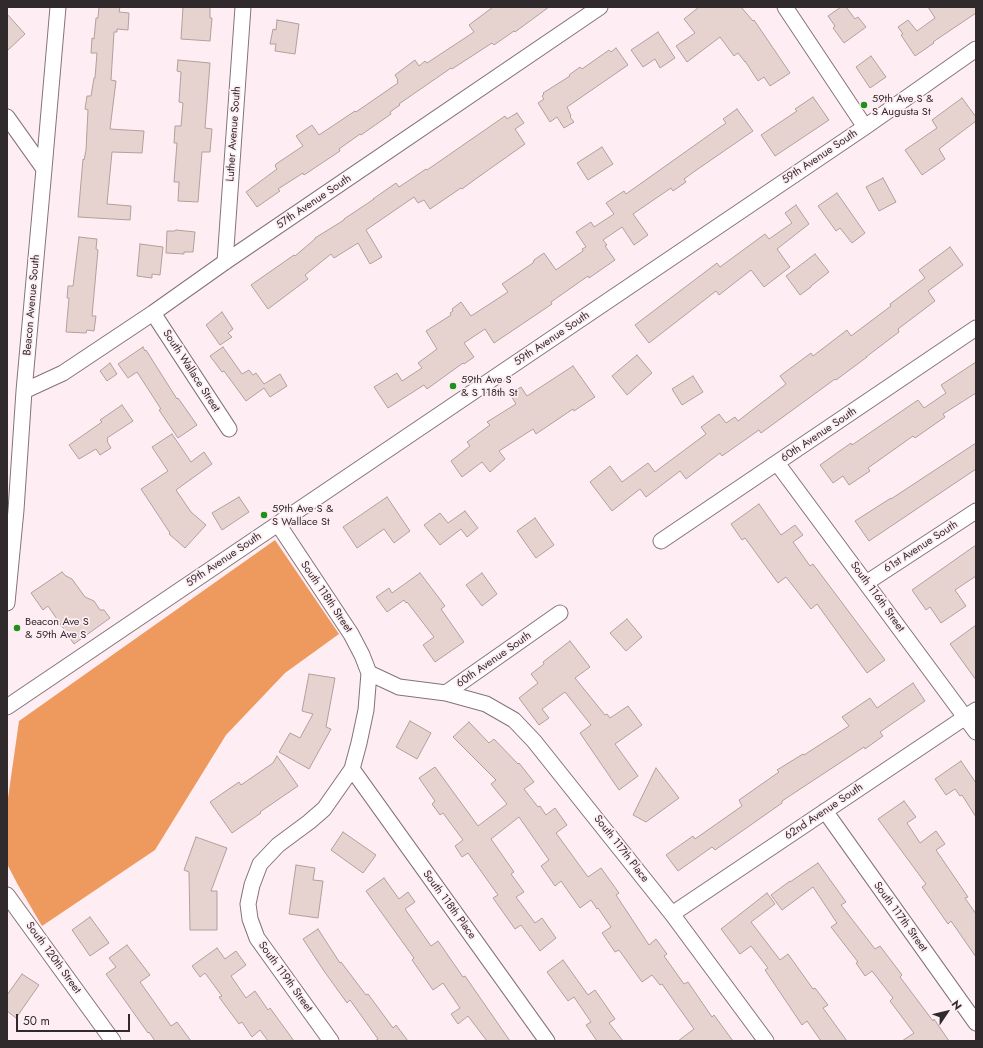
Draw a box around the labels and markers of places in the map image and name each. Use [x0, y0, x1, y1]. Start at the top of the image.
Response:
place label: 59th Ave S & S Augusta St [872, 92, 933, 118]
marker: 59th Ave S & S Augusta St [859, 100, 869, 110]
place label: 59th Ave S & S 118th St [461, 373, 517, 399]
marker: 59th Ave S & S 118th St [448, 381, 458, 391]
place label: 59th Ave S & S Wallace St [272, 502, 333, 528]
marker: 59th Ave S & S Wallace St [259, 510, 269, 520]
place label: Beacon Ave S & 59th Ave S [25, 615, 89, 641]
marker: Beacon Ave S & 59th Ave S [12, 623, 22, 633]

